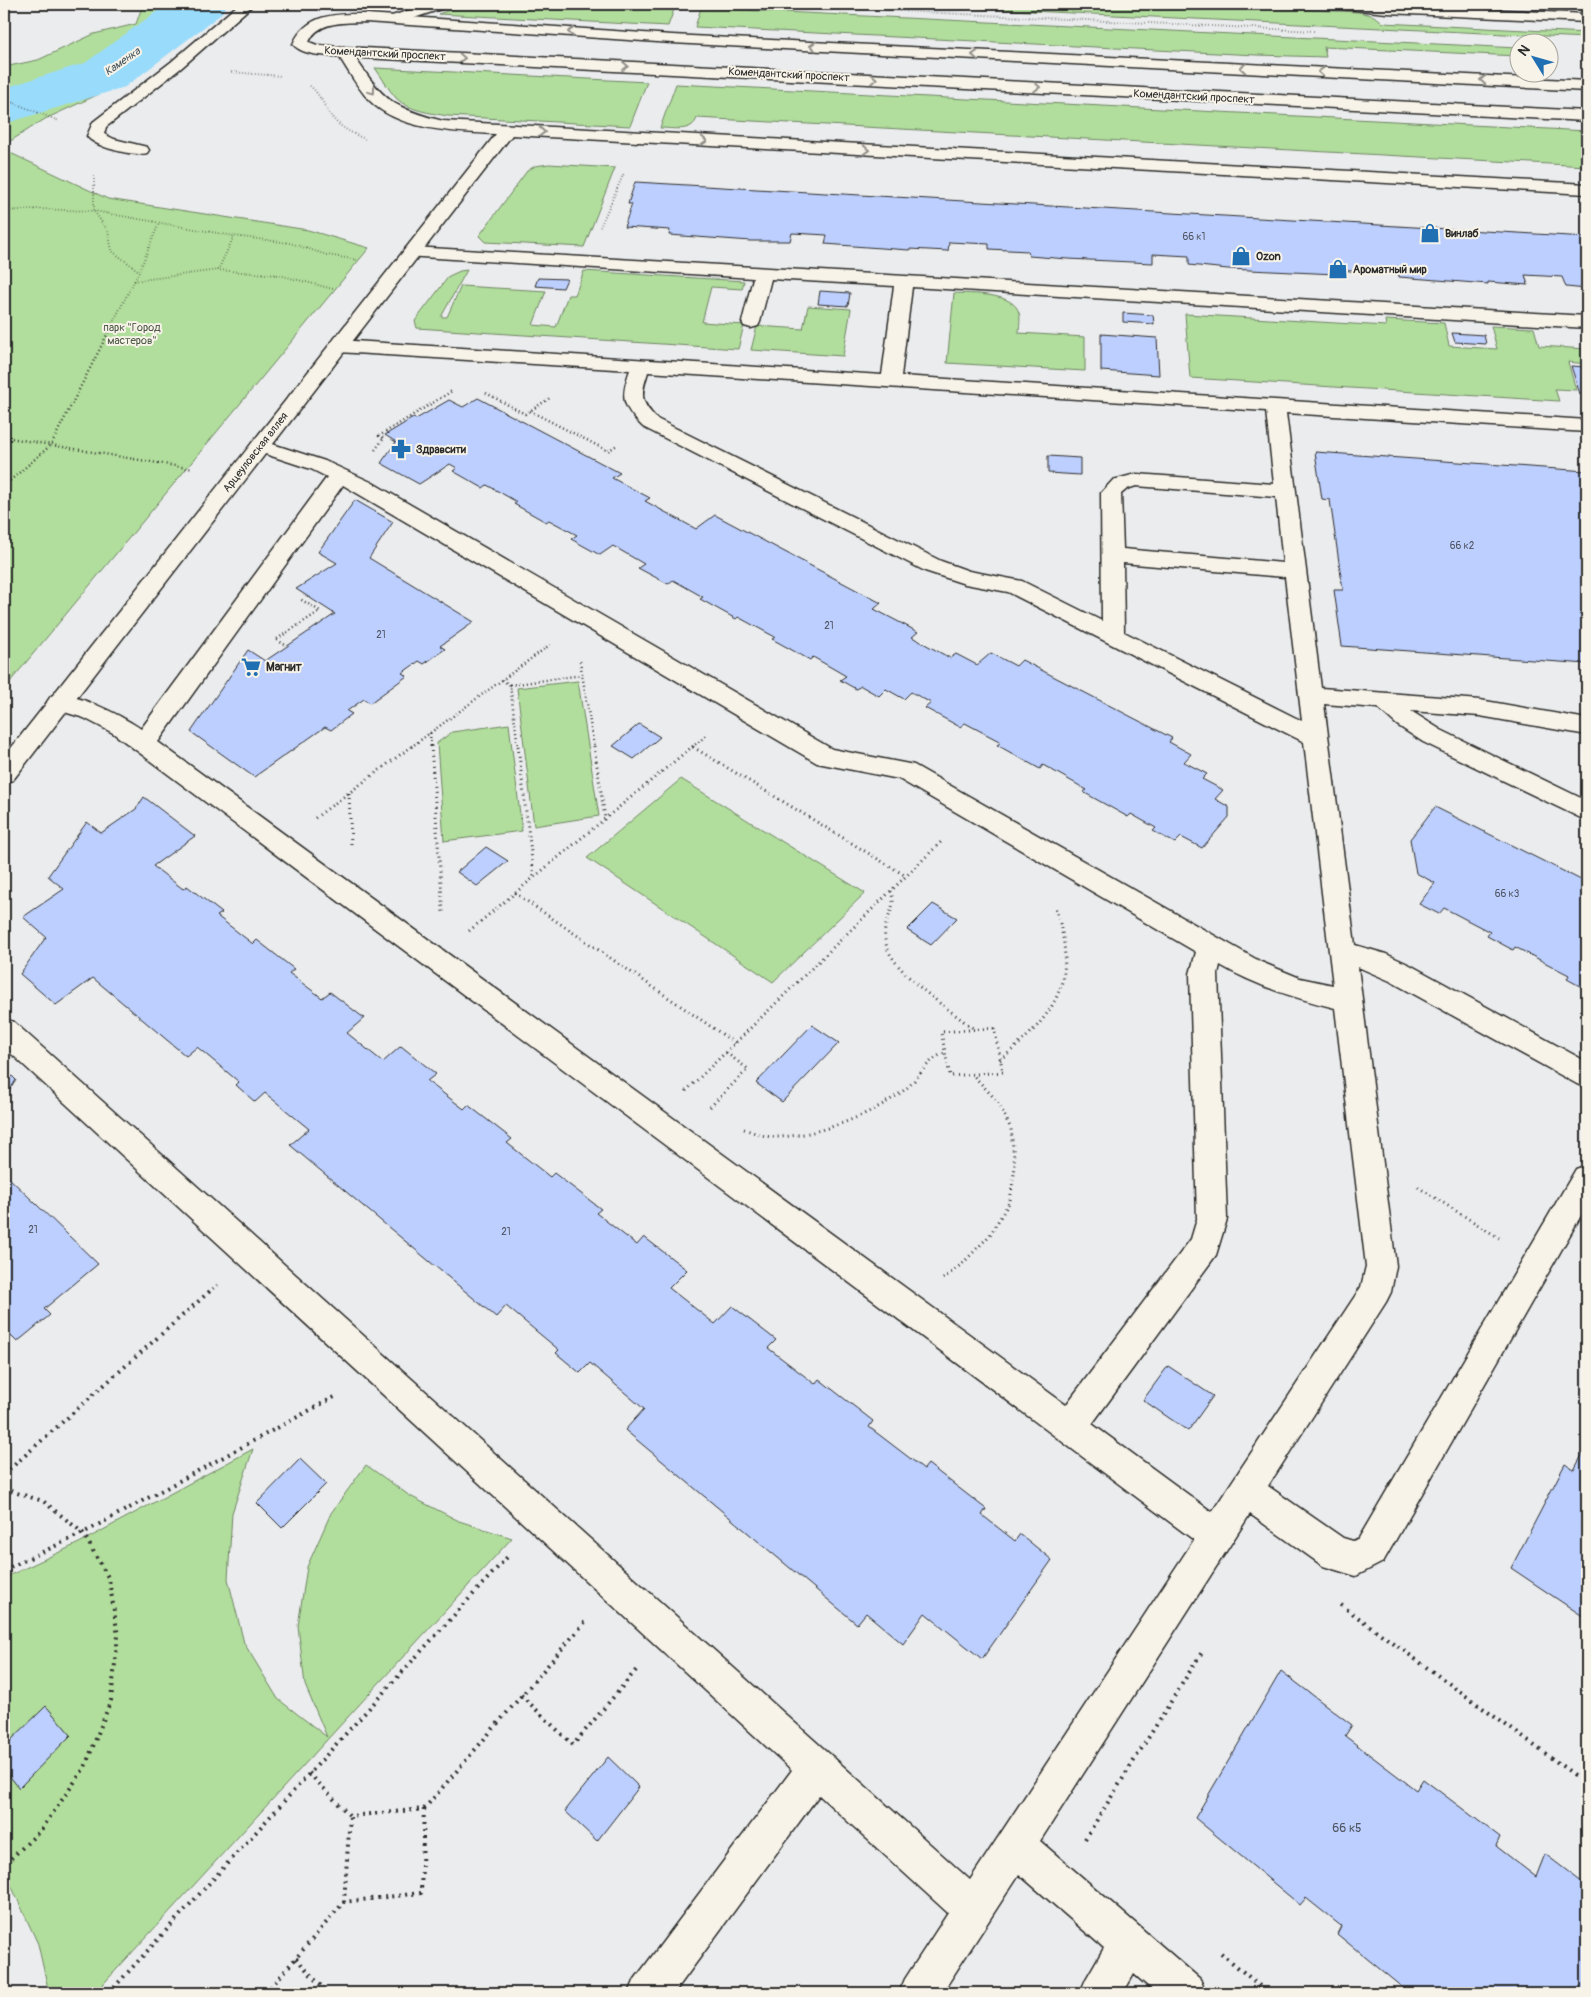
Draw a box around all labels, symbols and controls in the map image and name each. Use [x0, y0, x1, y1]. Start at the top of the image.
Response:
one-way arrow [567, 27, 575, 38]
north arrow [1508, 32, 1558, 82]
one-way arrow [809, 41, 817, 52]
text: N [1514, 42, 1534, 59]
water label: Каменка [102, 44, 143, 78]
street label: Комендантский проспект [324, 44, 446, 63]
one-way arrow [971, 49, 979, 60]
one-way arrow [459, 52, 467, 63]
one-way arrow [621, 60, 629, 71]
one-way arrow [1238, 63, 1246, 74]
street label: Комендантский проспект [728, 65, 850, 84]
one-way arrow [1317, 67, 1325, 78]
one-way arrow [871, 73, 879, 84]
one-way arrow [1479, 75, 1487, 86]
one-way arrow [1033, 82, 1041, 93]
one-way arrow [366, 85, 375, 95]
street label: Комендантский проспект [1133, 87, 1255, 106]
one-way arrow [538, 126, 546, 137]
one-way arrow [700, 136, 708, 147]
one-way arrow [862, 145, 870, 155]
shop icon: Винлаб [1419, 222, 1441, 244]
place label: Винлаб [1445, 227, 1479, 240]
house number: 66 к1 [1183, 231, 1206, 243]
shop icon: Ozon [1230, 245, 1252, 267]
place label: Ozon [1256, 250, 1281, 263]
shop icon: Ароматный мир [1327, 258, 1349, 280]
place label: Ароматный мир [1353, 263, 1427, 276]
park label: парк "Город мастеров" [103, 321, 161, 347]
street label: Арцеуловская аллея [220, 410, 291, 495]
pharmacy icon: Здравсити [390, 438, 412, 460]
place label: Здравсити [416, 443, 466, 456]
house number: 66 к2 [1450, 540, 1475, 552]
house number: 21 [824, 620, 834, 632]
house number: 21 [376, 629, 386, 641]
supermarket icon: Магнит [240, 656, 262, 678]
place label: Магнит [266, 660, 303, 675]
house number: 66 к3 [1495, 888, 1520, 900]
house number: 21 [28, 1224, 38, 1236]
house number: 21 [501, 1226, 511, 1238]
house number: 66 к5 [1332, 1821, 1362, 1836]

